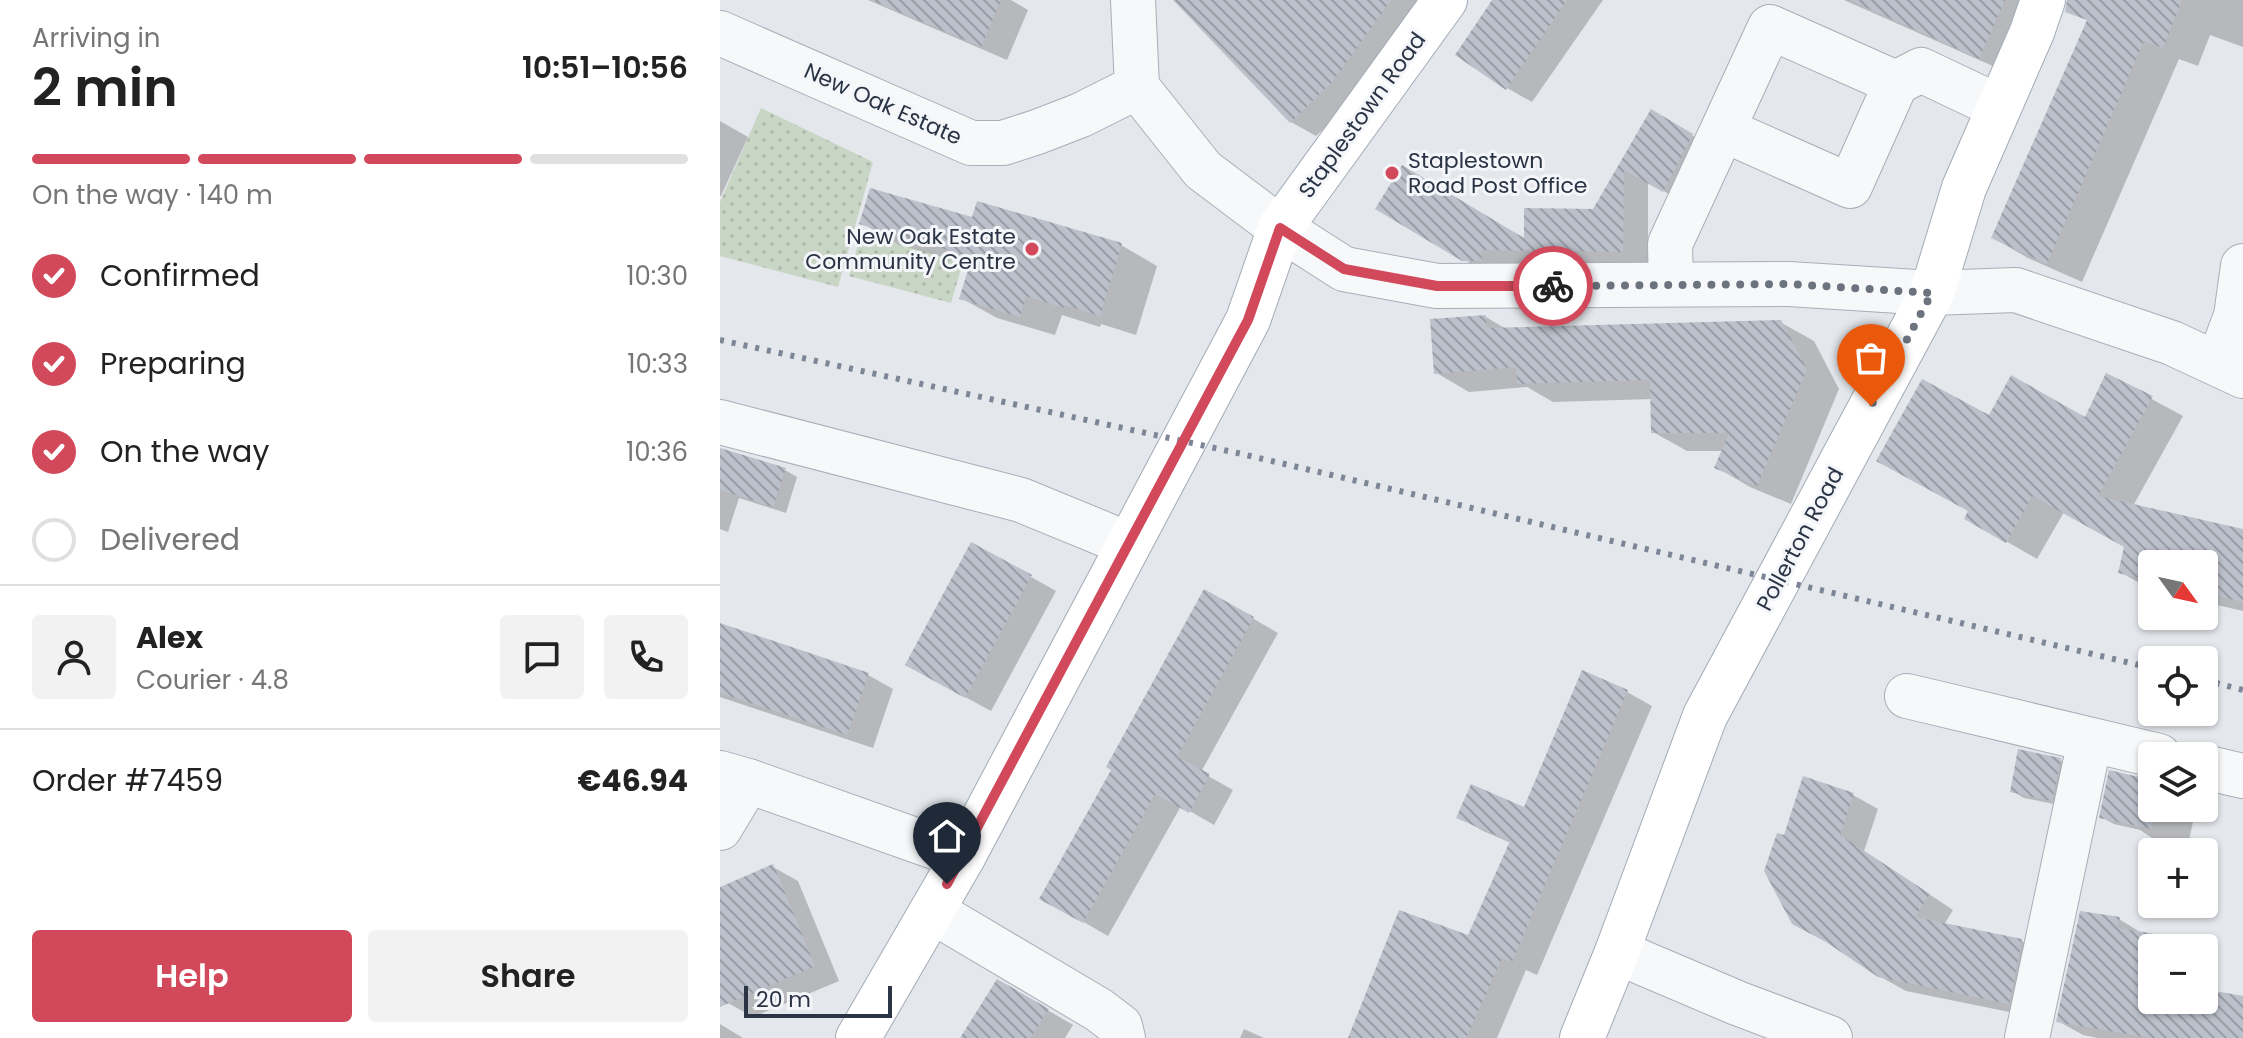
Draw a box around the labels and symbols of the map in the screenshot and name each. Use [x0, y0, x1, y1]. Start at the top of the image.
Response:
street label: Staplestown Road [1291, 26, 1433, 204]
street label: New Oak Estate [799, 55, 967, 153]
place label: Staplestown Road Post Office [1408, 145, 1587, 201]
marker: Staplestown Road Post Office [1383, 164, 1401, 182]
place label: New Oak Estate Community Centre [805, 221, 1016, 277]
marker: New Oak Estate Community Centre [1023, 240, 1041, 258]
courier [1513, 246, 1593, 326]
pin [1837, 324, 1905, 406]
street label: Pollerton Road [1749, 462, 1851, 616]
north arrow [2138, 550, 2218, 630]
pin [913, 802, 981, 884]
scale bar [744, 982, 892, 1018]

